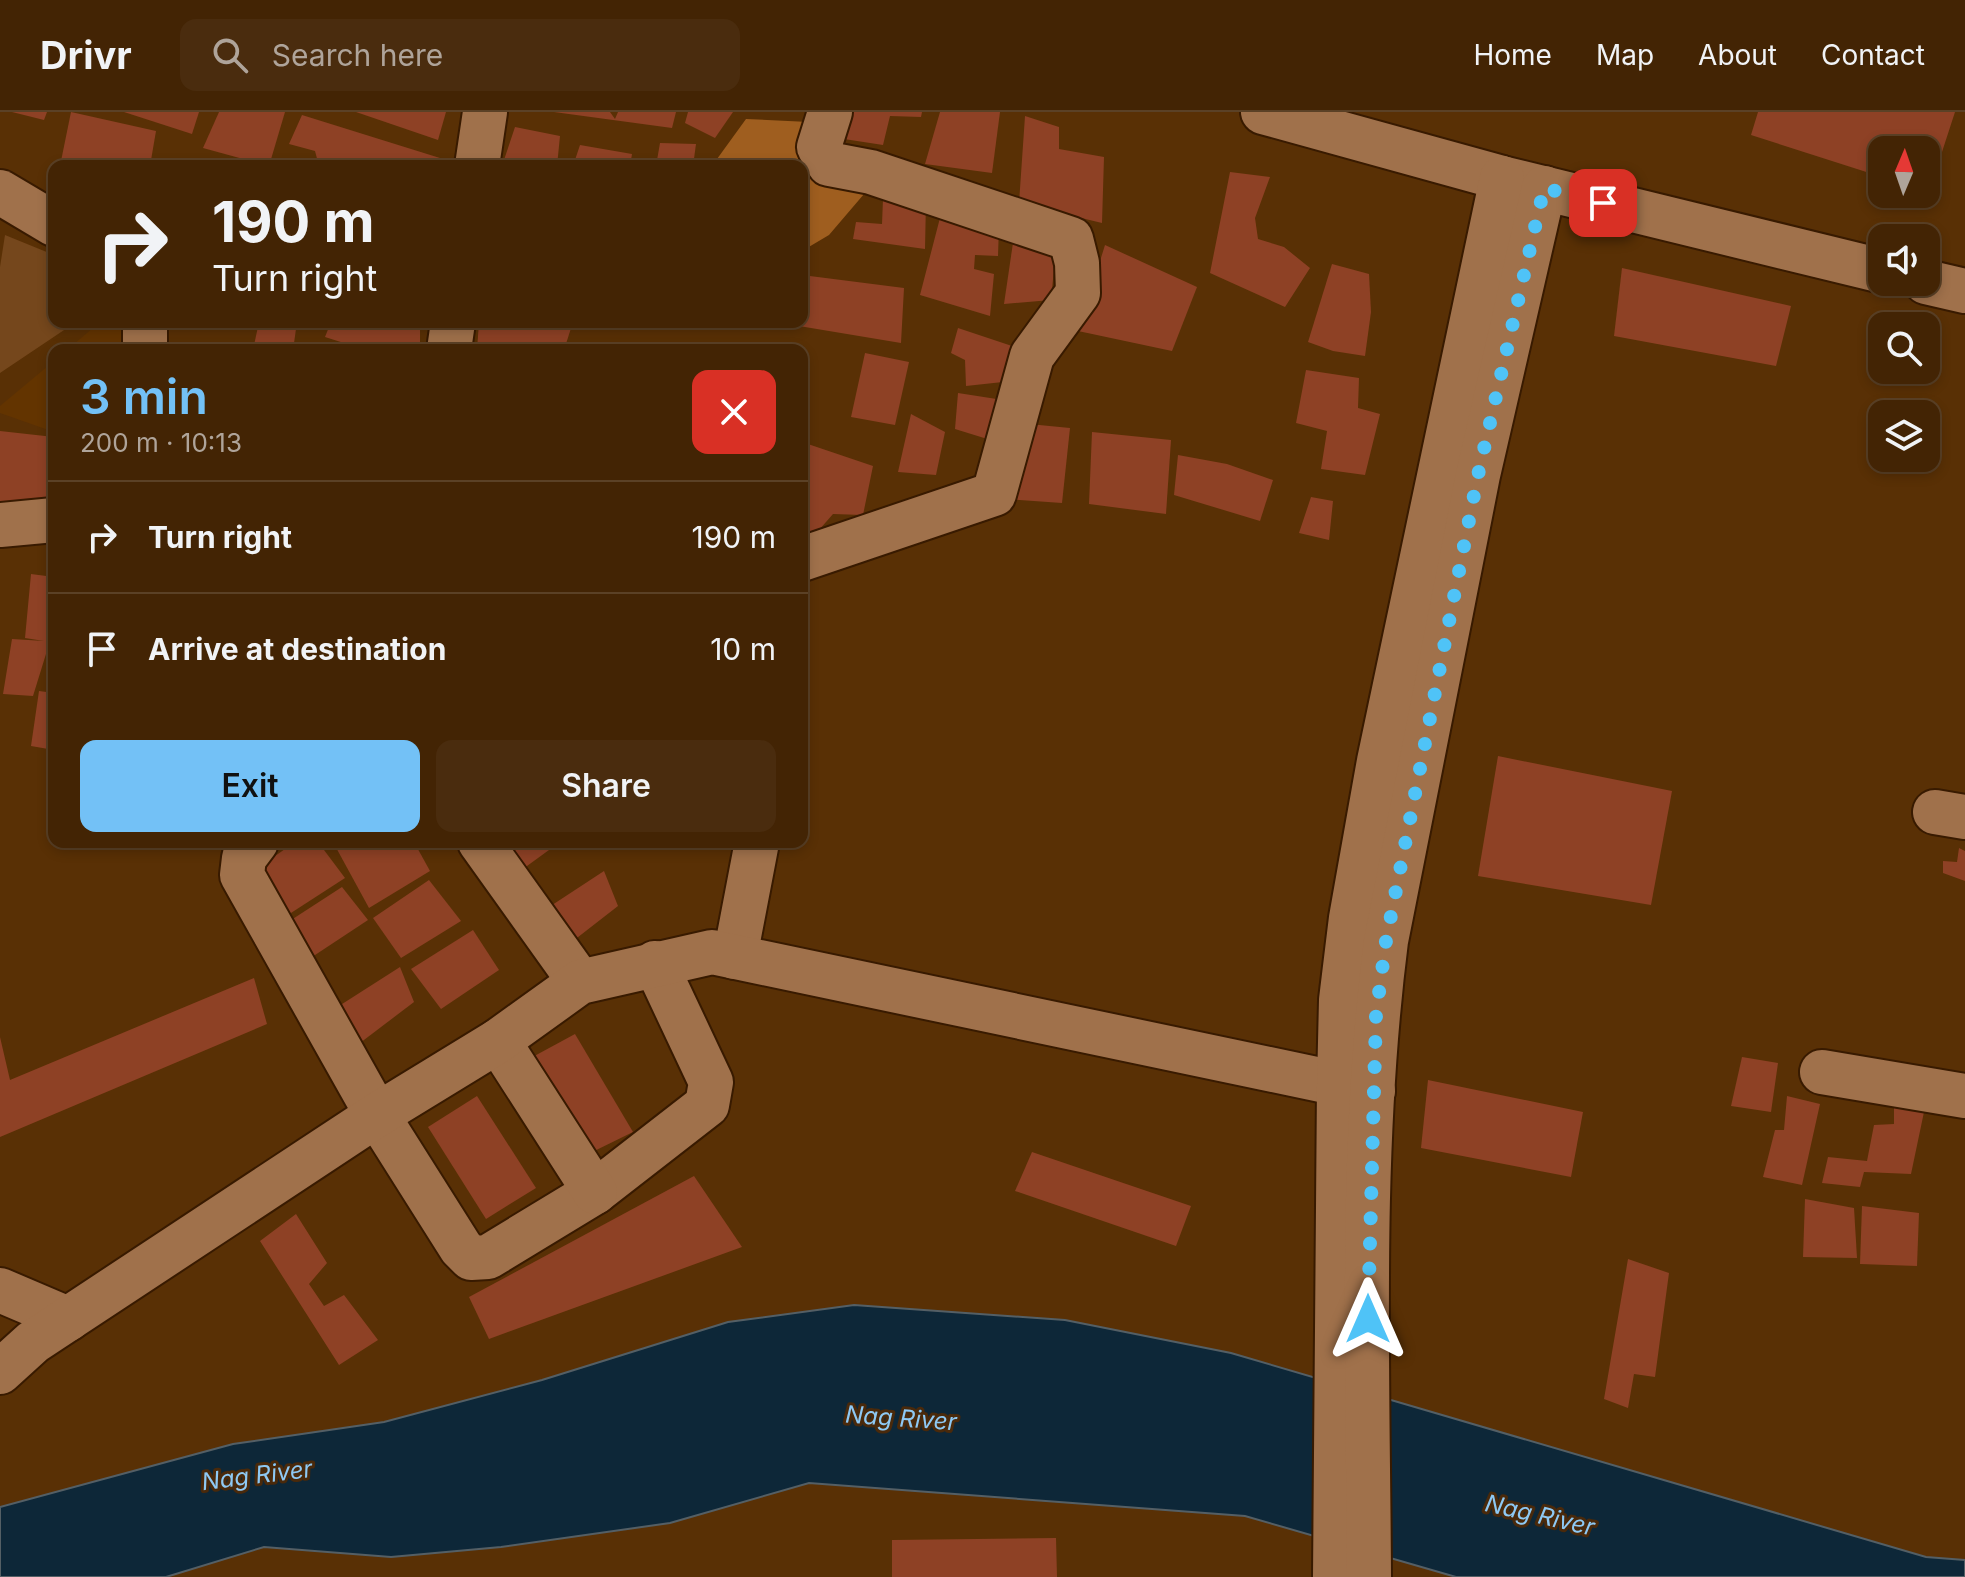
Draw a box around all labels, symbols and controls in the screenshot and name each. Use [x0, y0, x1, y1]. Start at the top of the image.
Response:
search box [180, 19, 740, 91]
text: Drivr [40, 32, 132, 78]
icon: search [208, 33, 252, 77]
text: Search here [272, 37, 443, 73]
text: Home [1473, 38, 1552, 72]
text: Map [1596, 38, 1654, 72]
text: About [1698, 38, 1777, 72]
text: Contact [1821, 38, 1925, 72]
north arrow [1868, 136, 1940, 208]
map controls [1868, 136, 1940, 472]
pin [1569, 169, 1637, 237]
icon: arrive [1581, 181, 1625, 225]
text: 190 m [212, 188, 375, 256]
icon: right [80, 192, 184, 296]
button: sound [1868, 224, 1940, 296]
text: Turn right [212, 256, 377, 300]
button: search [1868, 312, 1940, 384]
text: 3 min [80, 367, 208, 426]
button: close [692, 370, 776, 454]
button: layers [1868, 400, 1940, 472]
text: 200 m · 10:13 [80, 427, 242, 458]
icon: right [80, 515, 124, 559]
text: Turn right [148, 519, 292, 555]
text: 190 m [692, 519, 776, 555]
icon: arrive [80, 627, 124, 671]
text: Arrive at destination [148, 631, 446, 667]
text: 10 m [710, 631, 776, 667]
button: Exit [80, 740, 420, 832]
button: Share [436, 740, 776, 832]
position arrow [1326, 1277, 1410, 1361]
water label: Nag River [844, 1400, 959, 1436]
water label: Nag River [200, 1454, 315, 1496]
water label: Nag River [1482, 1488, 1598, 1542]

